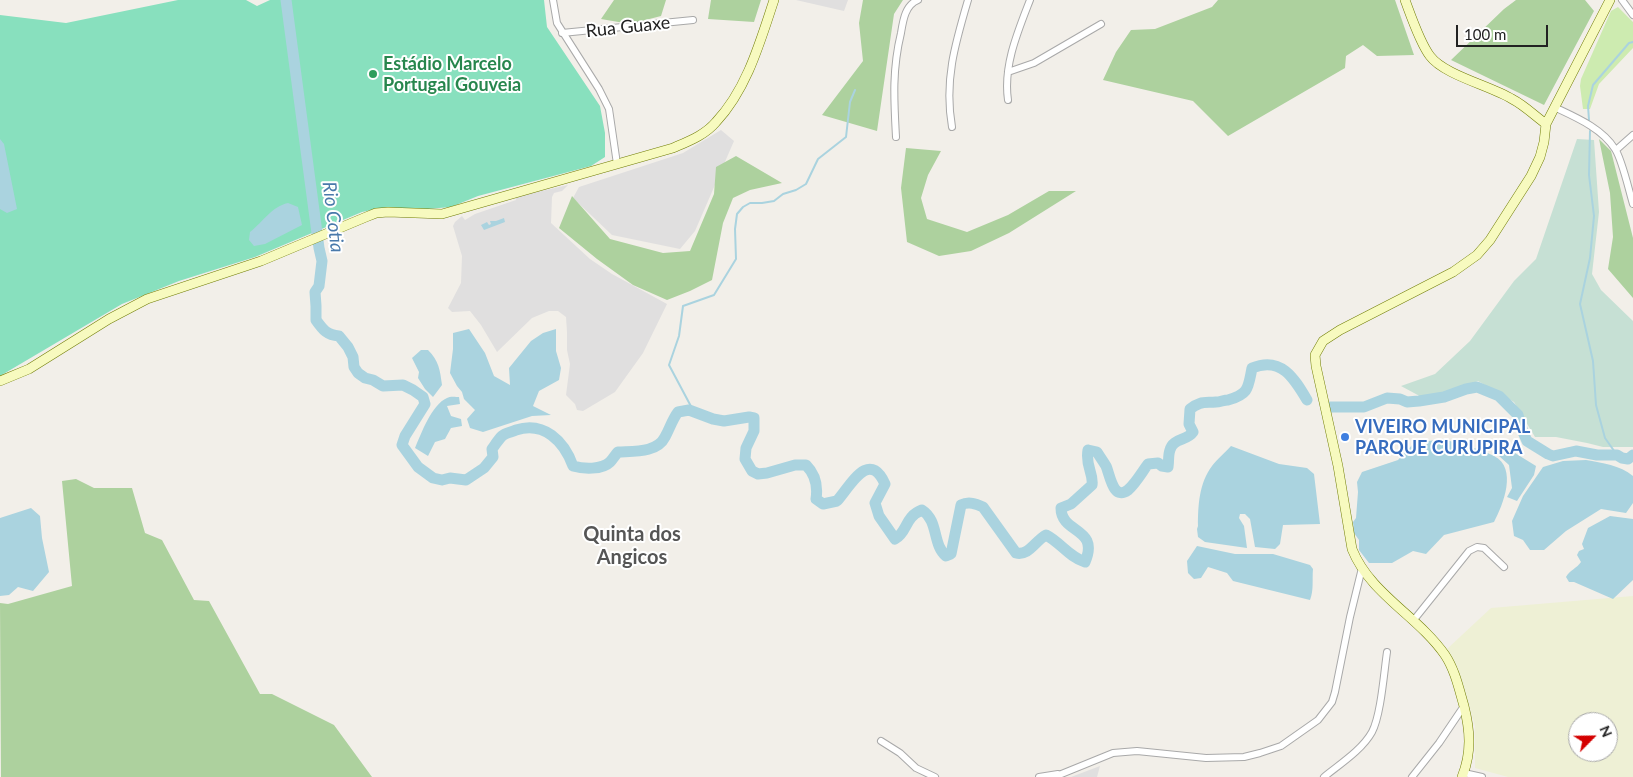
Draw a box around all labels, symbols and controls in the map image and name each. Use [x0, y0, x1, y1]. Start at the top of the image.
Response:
street label: Rua Guaxe [585, 12, 671, 42]
scale bar [1458, 15, 1550, 47]
text: 100 m [1464, 25, 1506, 43]
place label: Estádio Marcelo Portugal Gouveia [383, 53, 521, 96]
marker: Estádio Marcelo Portugal Gouveia [367, 68, 379, 80]
water label: Rio Cotia [317, 180, 349, 254]
place label: VIVEIRO MUNICIPAL PARQUE CURUPIRA [1355, 416, 1530, 458]
marker: VIVEIRO MUNICIPAL PARQUE CURUPIRA [1339, 431, 1351, 443]
district label: Quinta dos Angicos [583, 523, 681, 570]
north arrow [1568, 712, 1618, 762]
text: N [1596, 723, 1616, 740]

